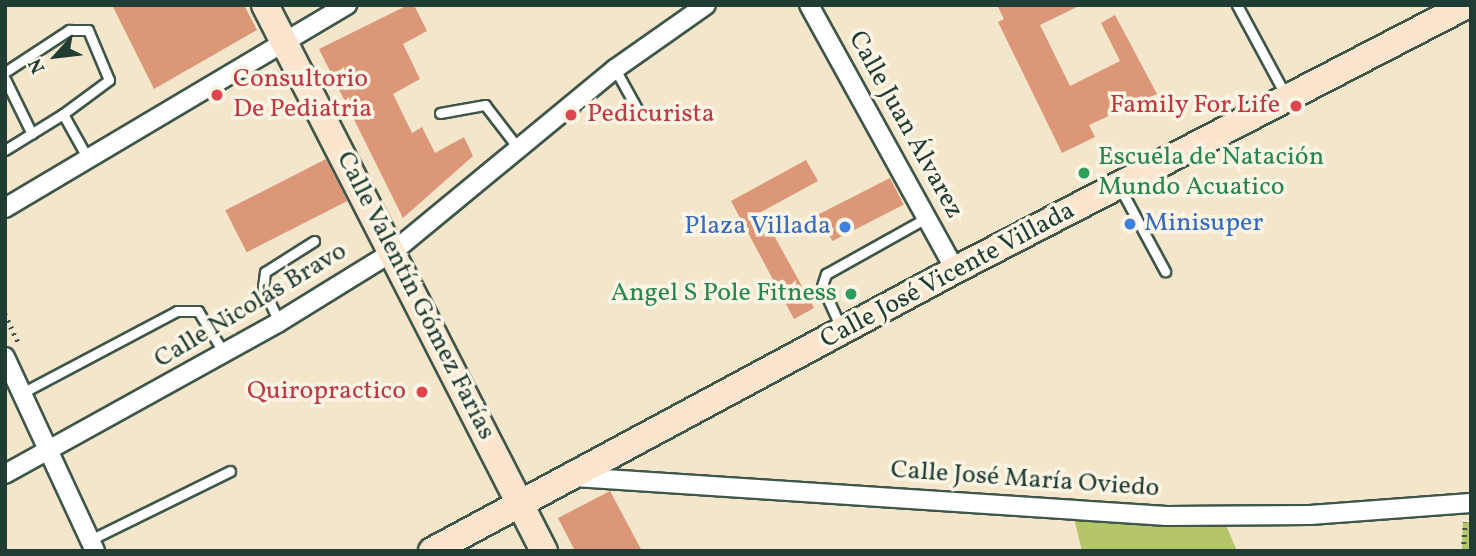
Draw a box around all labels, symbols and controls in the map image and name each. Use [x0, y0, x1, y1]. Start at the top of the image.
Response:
north arrow [21, 21, 91, 91]
street label: Calle Juan Álvarez [841, 26, 969, 224]
text: N [23, 53, 52, 78]
place label: Consultorio De Pediatria [233, 64, 372, 126]
marker: Consultorio De Pediatria [207, 85, 227, 105]
place label: Family For Life [1109, 90, 1280, 122]
marker: Family For Life [1286, 96, 1306, 116]
place label: Pedicurista [587, 99, 715, 131]
marker: Pedicurista [561, 105, 581, 125]
place label: Escuela de Natación Mundo Acuatico [1098, 142, 1324, 204]
street label: Calle Valentín Gómez Farías [328, 146, 502, 446]
marker: Escuela de Natación Mundo Acuatico [1076, 165, 1092, 181]
street label: Calle José Vicente Villada [815, 195, 1081, 357]
place label: Minisuper [1144, 208, 1263, 240]
place label: Plaza Villada [684, 211, 831, 243]
marker: Minisuper [1122, 216, 1138, 232]
marker: Plaza Villada [837, 219, 853, 235]
street label: Calle Nicolás Bravo [149, 236, 353, 376]
place label: Angel S Pole Fitness [611, 278, 837, 310]
marker: Angel S Pole Fitness [843, 286, 859, 302]
place label: Quiropractico [247, 376, 406, 408]
marker: Quiropractico [412, 382, 432, 402]
street label: Calle José María Oviedo [890, 455, 1160, 505]

